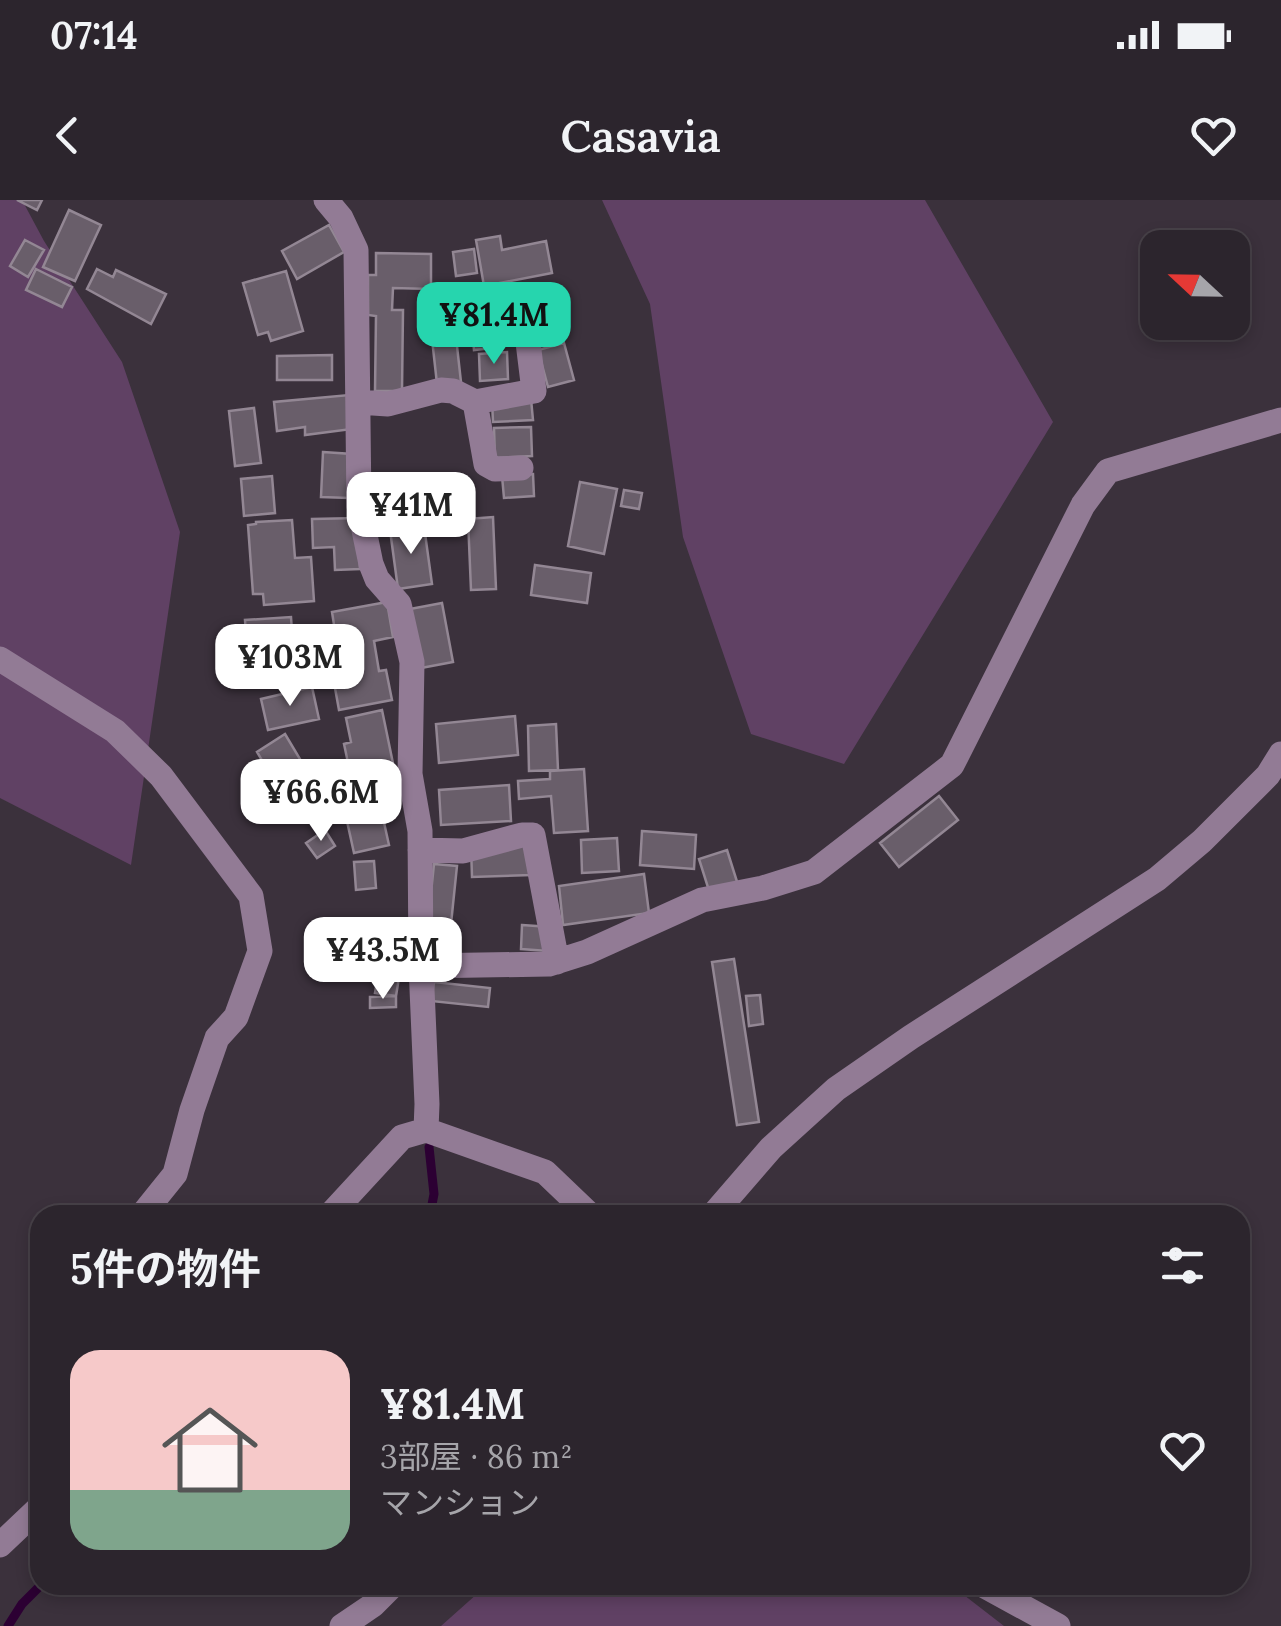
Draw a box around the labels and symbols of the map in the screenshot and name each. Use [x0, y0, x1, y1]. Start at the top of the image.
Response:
north arrow [1140, 230, 1250, 340]
pin: ¥81.4M [413, 282, 575, 367]
pin: ¥41M [352, 472, 470, 557]
pin: ¥103M [220, 624, 360, 709]
pin: ¥66.6M [240, 759, 402, 844]
pin: ¥43.5M [302, 917, 464, 1002]

